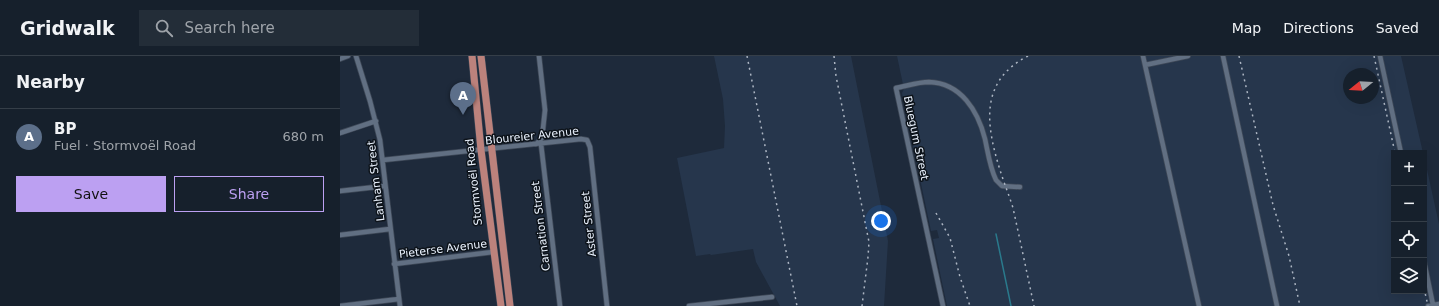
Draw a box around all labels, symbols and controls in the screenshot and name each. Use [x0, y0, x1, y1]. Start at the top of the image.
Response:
search box [139, 10, 419, 46]
text: Gridwalk [20, 17, 115, 39]
icon: search [153, 17, 175, 39]
text: Search here [185, 19, 275, 37]
text: Map [1232, 20, 1261, 36]
text: Directions [1283, 20, 1354, 36]
text: Saved [1376, 20, 1419, 36]
north arrow [1343, 68, 1379, 104]
text: Nearby [16, 72, 85, 92]
pin: A [450, 82, 476, 115]
street label: Bluegum Street [901, 95, 931, 182]
text: BP [54, 120, 76, 138]
street label: Bloureier Avenue [485, 125, 580, 147]
text: A [24, 129, 34, 144]
text: 680 m [282, 129, 324, 144]
text: Fuel · Stormvoël Road [54, 138, 196, 153]
street label: Stormvoël Road [463, 138, 485, 226]
street label: Lanham Street [365, 139, 387, 222]
map controls [1391, 150, 1427, 294]
button: + [1391, 150, 1427, 186]
button: Save [16, 176, 166, 212]
button: Share [174, 176, 324, 212]
street label: Carnation Street [529, 180, 553, 272]
button: − [1391, 186, 1427, 222]
street label: Aster Street [579, 190, 599, 257]
your location [871, 211, 891, 231]
button: locate [1391, 222, 1427, 258]
street label: Pieterse Avenue [398, 237, 488, 261]
button: layers [1391, 258, 1427, 294]

